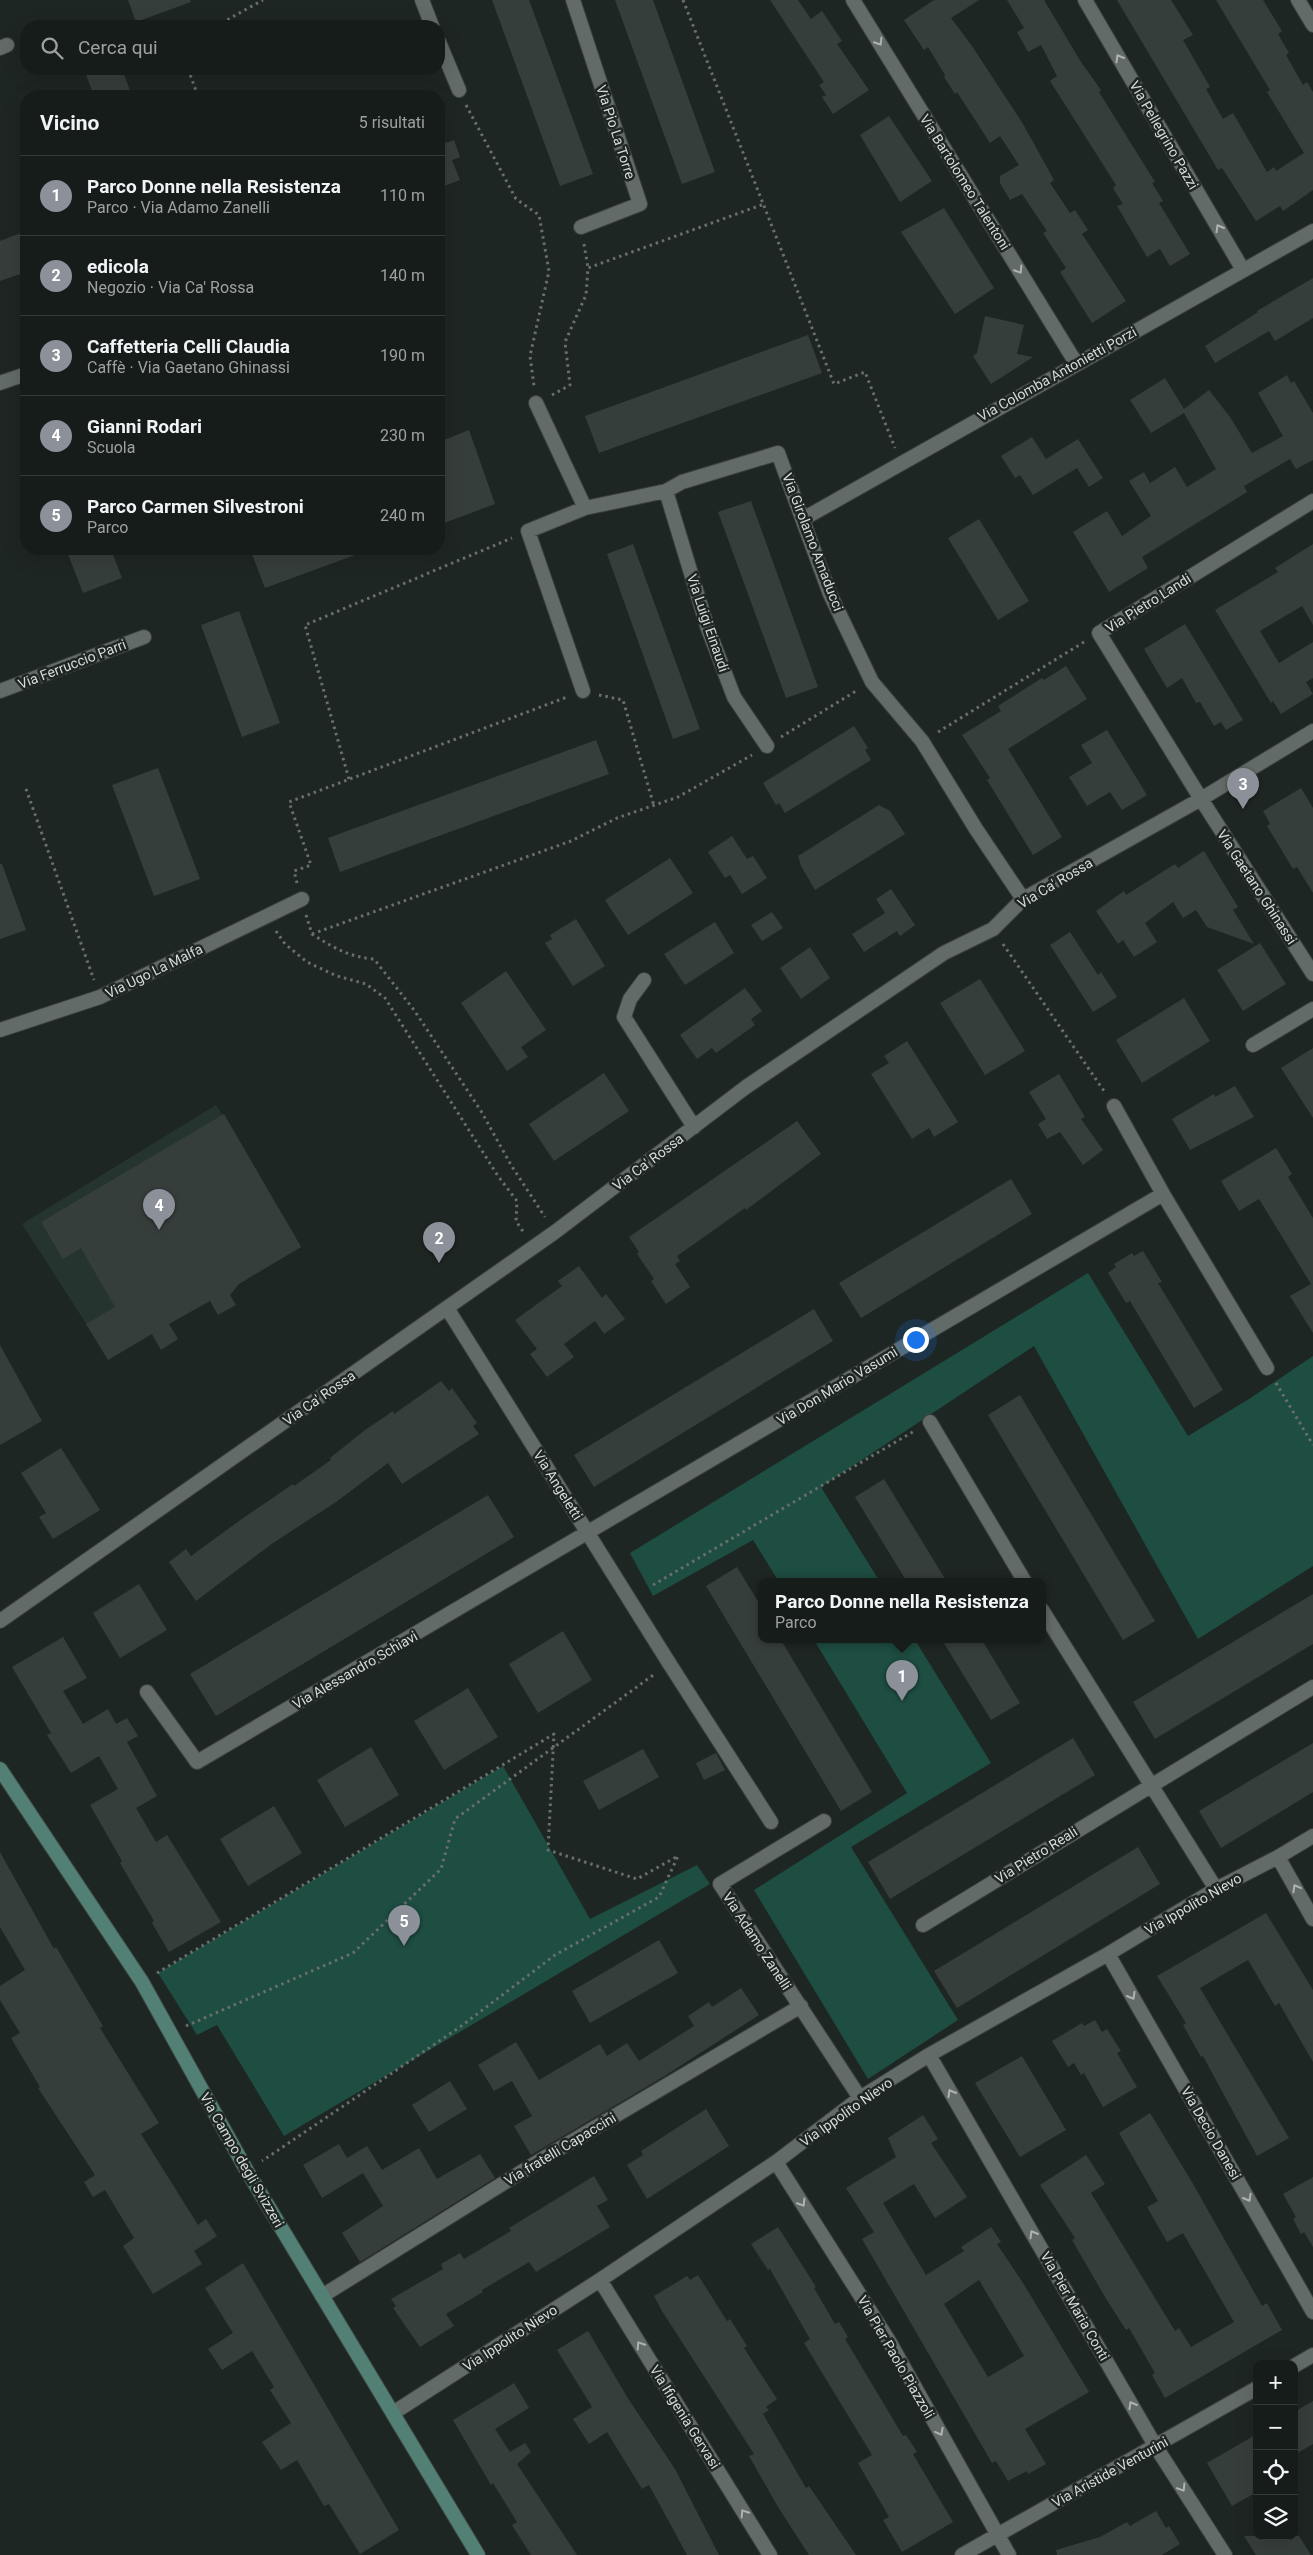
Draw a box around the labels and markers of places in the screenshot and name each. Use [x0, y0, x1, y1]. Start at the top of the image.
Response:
pin: 3 [1227, 768, 1259, 809]
pin: 4 [143, 1189, 175, 1230]
pin: 2 [423, 1222, 455, 1263]
pin: 1 [886, 1660, 918, 1701]
pin: 5 [388, 1905, 420, 1946]

